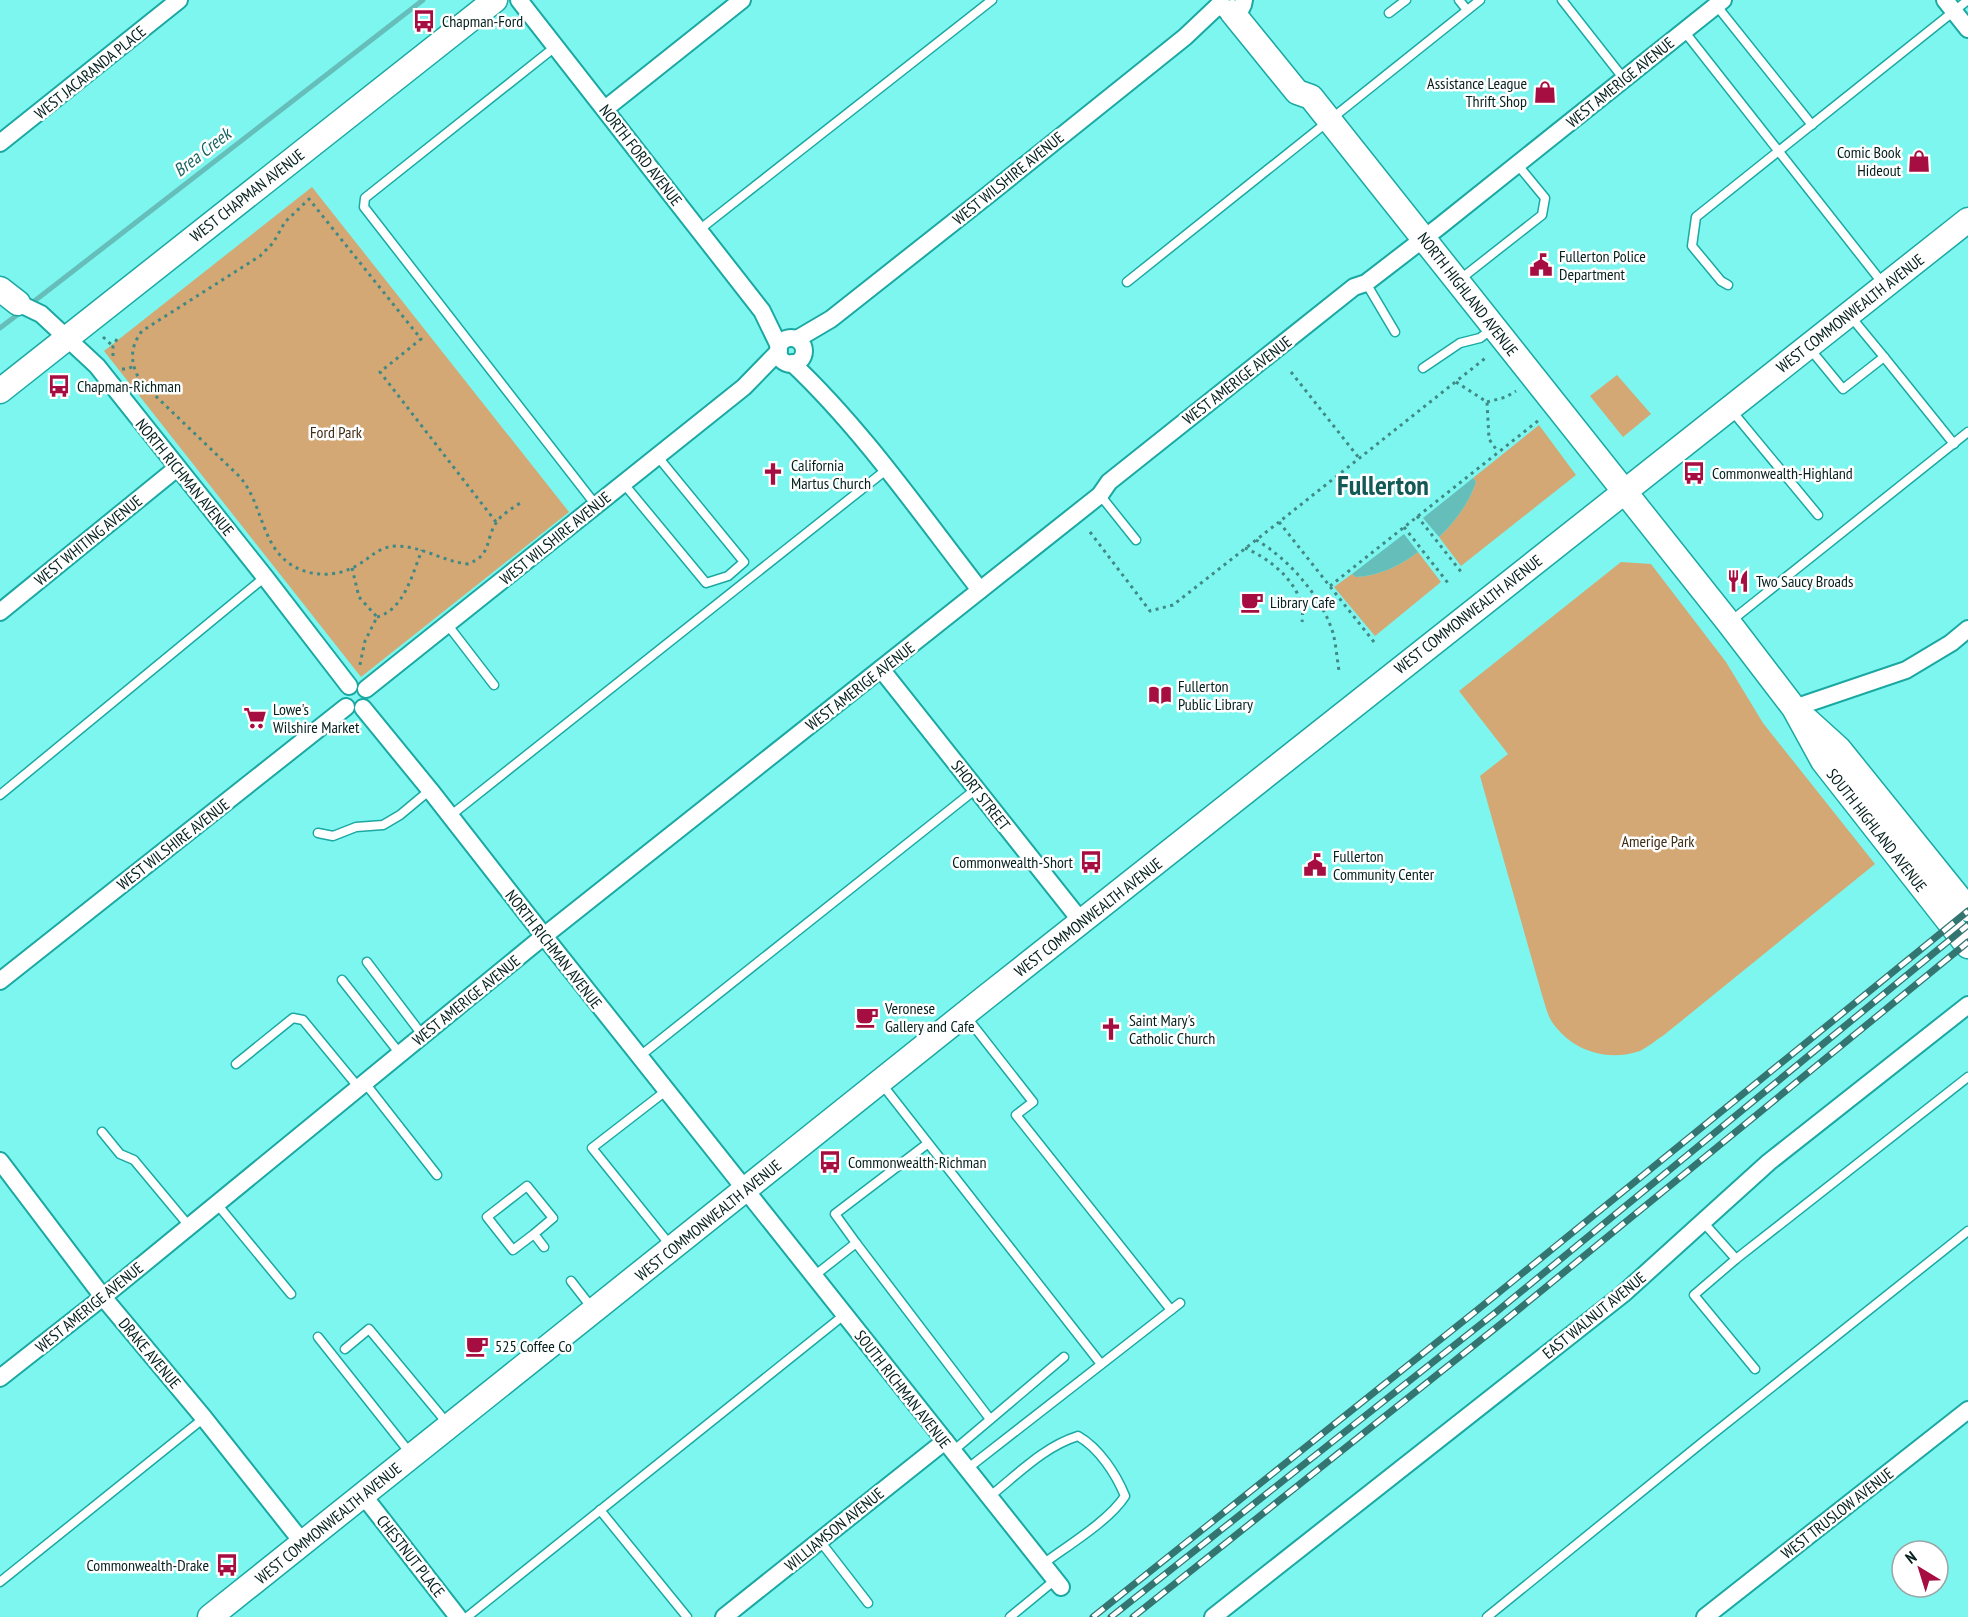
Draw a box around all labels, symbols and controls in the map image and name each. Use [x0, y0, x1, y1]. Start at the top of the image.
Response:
bus stop icon: Chapman-Ford [411, 8, 437, 34]
place label: Chapman-Ford [442, 11, 523, 31]
street label: WEST JACARANDA PLACE [30, 21, 150, 123]
street label: WEST AMERIGE AVENUE [1562, 32, 1678, 132]
place label: Assistance League Thrift Shop [1427, 73, 1527, 111]
shop icon: Assistance League Thrift Shop [1532, 79, 1558, 105]
street label: NORTH FORD AVENUE [595, 100, 687, 210]
water label: Brea Creek [169, 121, 237, 182]
street label: WEST WILSHIRE AVENUE [948, 127, 1068, 229]
place label: Comic Book Hideout [1837, 142, 1902, 180]
street label: WEST CHAPMAN AVENUE [186, 144, 308, 246]
shop icon: Comic Book Hideout [1906, 148, 1932, 174]
street label: NORTH HIGHLAND AVENUE [1413, 228, 1523, 360]
place label: Fullerton Police Department [1559, 246, 1646, 284]
street label: WEST COMMONWEALTH AVENUE [1772, 249, 1928, 377]
public building icon: Fullerton Police Department [1528, 252, 1554, 278]
street label: WEST AMERIGE AVENUE [1179, 331, 1296, 429]
bus stop icon: Chapman-Richman [46, 373, 72, 399]
place label: Chapman-Richman [77, 376, 181, 396]
street label: NORTH RICHMAN AVENUE [132, 414, 239, 540]
park label: Ford Park [310, 422, 363, 442]
place label: California Martus Church [791, 455, 871, 493]
bus stop icon: Commonwealth-Highland [1681, 460, 1707, 486]
church icon: California Martus Church [760, 461, 786, 487]
place label: Commonwealth-Highland [1712, 463, 1853, 483]
district label: Fullerton [1337, 466, 1429, 503]
street label: WEST WILSHIRE AVENUE [495, 487, 615, 589]
street label: WEST WHITING AVENUE [30, 490, 146, 590]
street label: WEST COMMONWEALTH AVENUE [1390, 550, 1546, 678]
restaurant icon: Two Saucy Broads [1725, 568, 1751, 594]
place label: Two Saucy Broads [1756, 571, 1853, 591]
cafe icon: Library Cafe [1239, 589, 1265, 615]
place label: Library Cafe [1270, 592, 1335, 612]
street label: WEST AMERIGE AVENUE [802, 637, 919, 735]
place label: Fullerton Public Library [1178, 676, 1253, 714]
library icon: Fullerton Public Library [1147, 682, 1173, 708]
place label: Lowe's Wilshire Market [273, 699, 360, 737]
supermarket icon: Lowe's Wilshire Market [242, 705, 268, 731]
street label: SHORT STREET [947, 756, 1015, 834]
street label: SOUTH HIGHLAND AVENUE [1823, 764, 1931, 896]
street label: WEST WILSHIRE AVENUE [113, 794, 233, 894]
park label: Amerige Park [1621, 831, 1695, 851]
place label: Fullerton Community Center [1333, 846, 1435, 884]
bus stop icon: Commonwealth-Short [1078, 849, 1104, 875]
place label: Commonwealth-Short [952, 852, 1074, 872]
public building icon: Fullerton Community Center [1302, 852, 1328, 878]
street label: WEST COMMONWEALTH AVENUE [1010, 853, 1166, 981]
street label: NORTH RICHMAN AVENUE [501, 886, 607, 1012]
street label: WEST AMERIGE AVENUE [408, 950, 524, 1050]
place label: Veronese Gallery and Cafe [884, 998, 975, 1036]
cafe icon: Veronese Gallery and Cafe [854, 1004, 880, 1030]
place label: Saint Mary's Catholic Church [1129, 1010, 1215, 1048]
church icon: Saint Mary's Catholic Church [1098, 1016, 1124, 1042]
bus stop icon: Commonwealth-Richman [817, 1149, 843, 1175]
place label: Commonwealth-Richman [848, 1152, 986, 1172]
street label: WEST COMMONWEALTH AVENUE [631, 1155, 785, 1285]
street label: WEST AMERIGE AVENUE [31, 1257, 147, 1357]
street label: EAST WALNUT AVENUE [1538, 1267, 1650, 1363]
street label: DRAKE AVENUE [115, 1314, 185, 1392]
street label: SOUTH RICHMAN AVENUE [851, 1326, 956, 1452]
cafe icon: 525 Coffee Co [464, 1333, 490, 1359]
place label: 525 Coffee Co [495, 1336, 572, 1356]
street label: WEST COMMONWEALTH AVENUE [251, 1458, 405, 1588]
street label: WEST TRUSLOW AVENUE [1777, 1463, 1897, 1563]
street label: WILLIAMSON AVENUE [781, 1483, 888, 1575]
street label: CHESTNUT PLACE [373, 1511, 449, 1601]
north arrow [1890, 1539, 1950, 1599]
text: N [1901, 1547, 1920, 1568]
bus stop icon: Commonwealth-Drake [214, 1552, 240, 1578]
place label: Commonwealth-Drake [86, 1555, 209, 1575]

